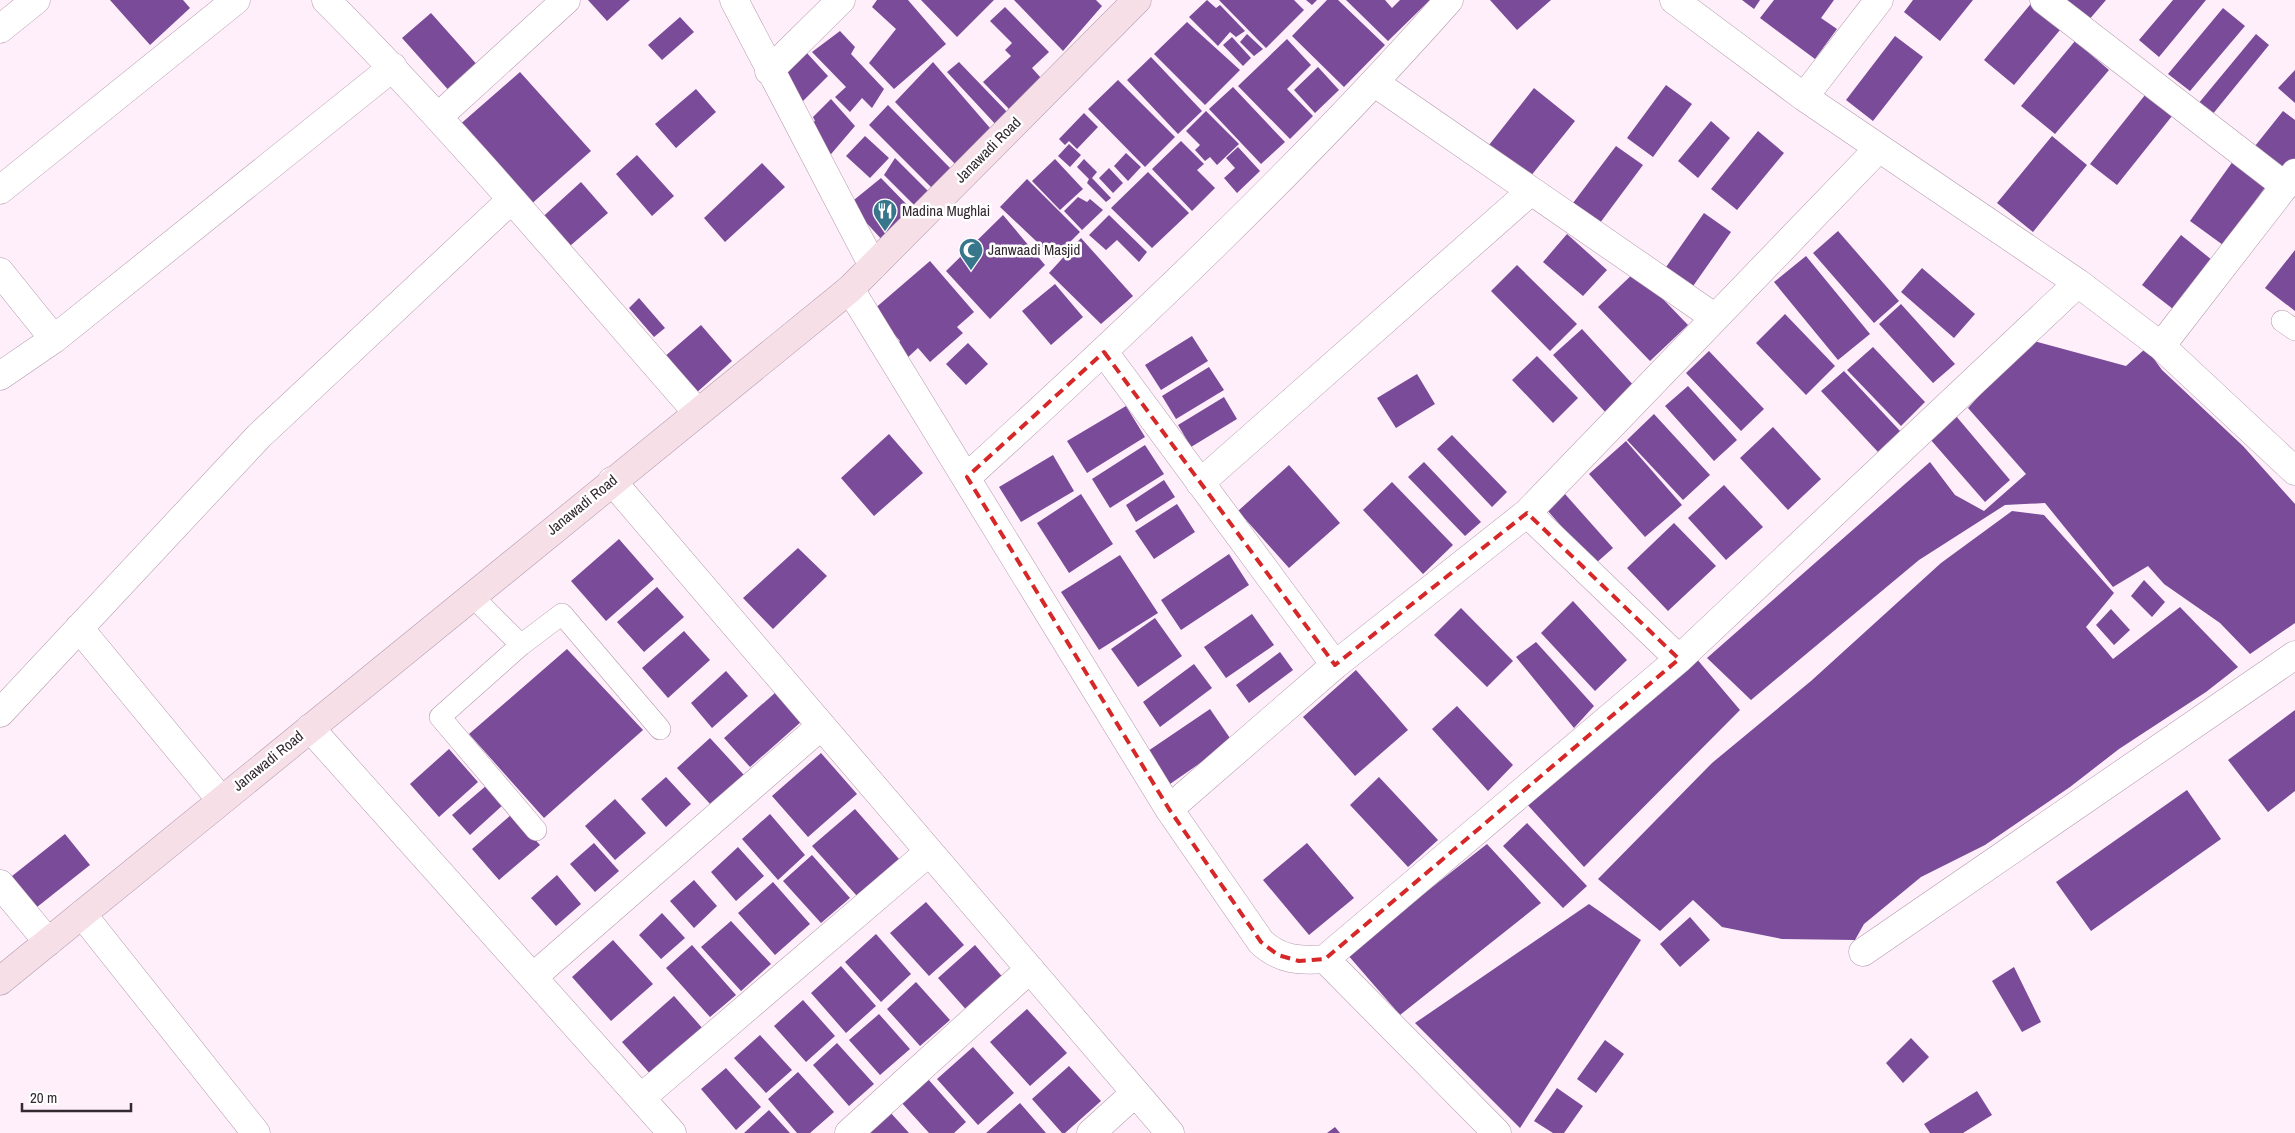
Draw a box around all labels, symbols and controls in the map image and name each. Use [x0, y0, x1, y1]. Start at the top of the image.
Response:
street label: Janawadi Road [950, 112, 1025, 187]
restaurant icon: Madina Mughlai [872, 198, 898, 232]
place label: Madina Mughlai [902, 200, 990, 221]
mosque icon: Janwaadi Masjid [958, 237, 984, 271]
place label: Janwaadi Masjid [988, 239, 1080, 260]
street label: Janawadi Road [542, 470, 622, 540]
street label: Janawadi Road [228, 726, 308, 796]
scale bar [22, 1080, 131, 1112]
text: 20 m [30, 1087, 57, 1108]

